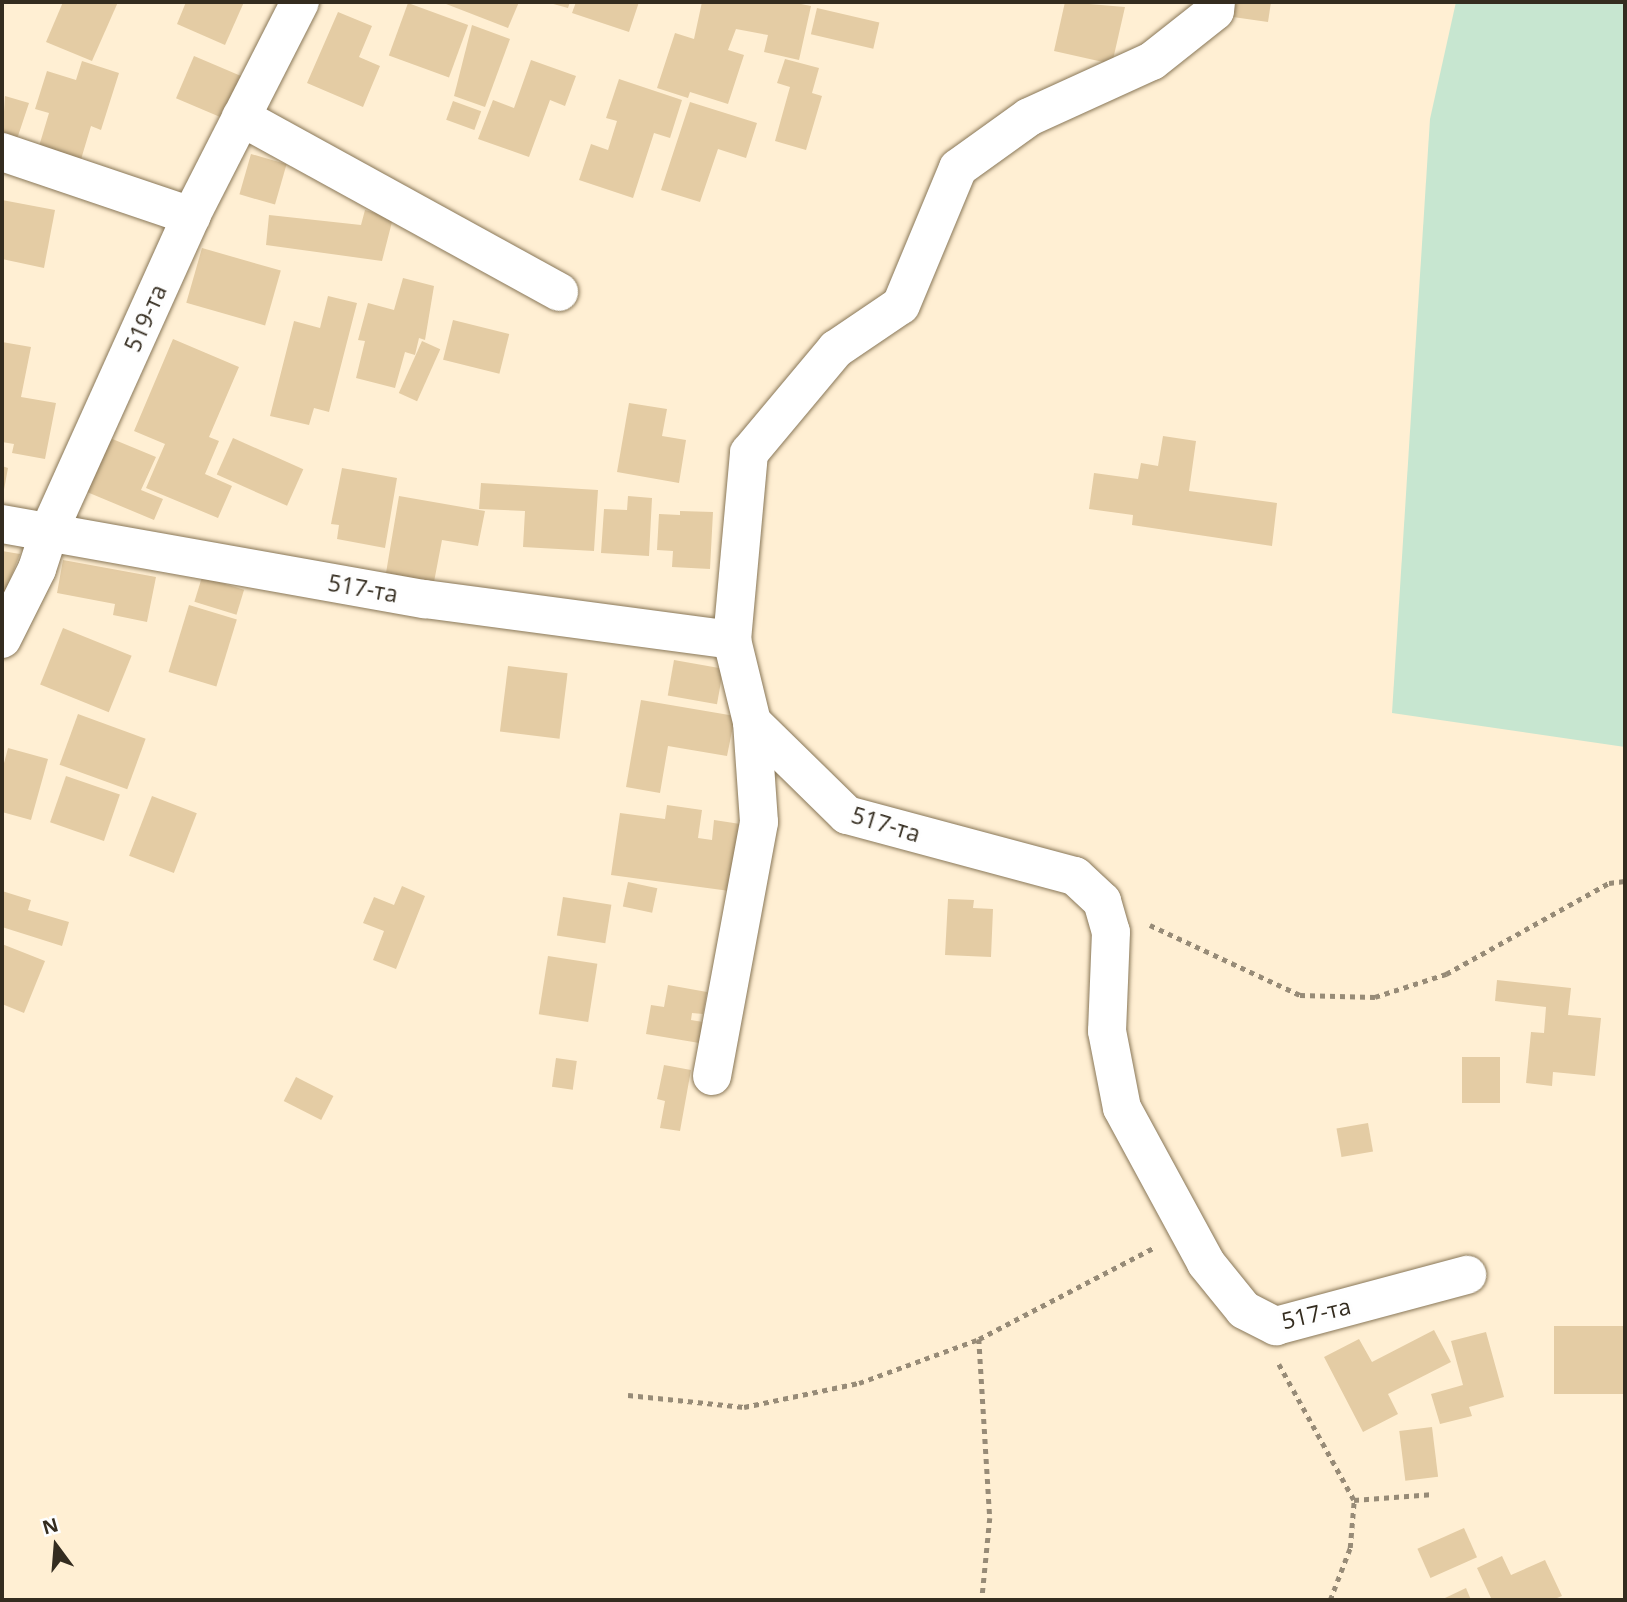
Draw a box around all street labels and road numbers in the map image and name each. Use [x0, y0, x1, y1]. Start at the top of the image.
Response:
street label: 519-та [118, 280, 172, 356]
street label: 517-та [326, 568, 400, 608]
street label: 517-та [848, 801, 924, 847]
street label: 517-та [1279, 1292, 1353, 1334]

